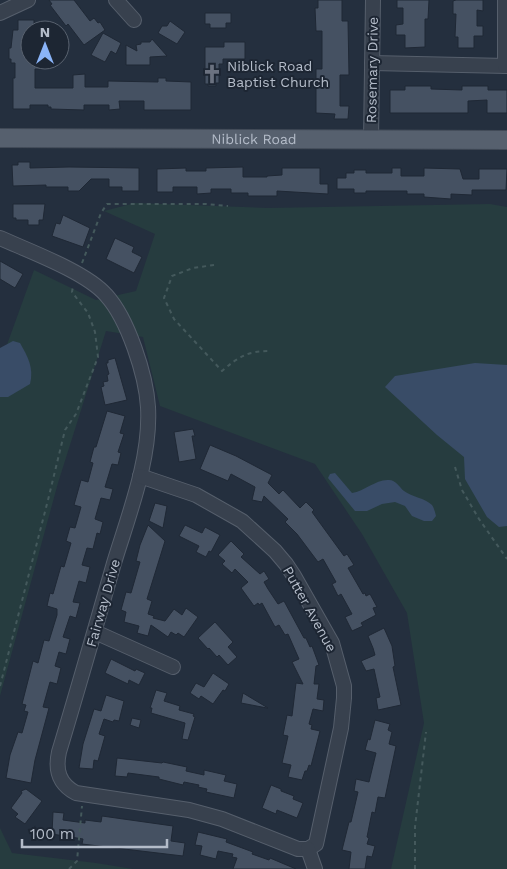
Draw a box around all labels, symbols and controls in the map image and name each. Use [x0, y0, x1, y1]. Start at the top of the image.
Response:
street label: Rosemary Drive [363, 17, 381, 123]
north arrow [20, 20, 70, 70]
text: N [40, 24, 50, 40]
place label: Niblick Road Baptist Church [227, 58, 329, 90]
church icon: Niblick Road Baptist Church [201, 63, 223, 85]
street label: Niblick Road [211, 131, 297, 147]
street label: Fairway Drive [83, 557, 123, 649]
street label: Putter Avenue [280, 563, 340, 655]
scale bar [22, 816, 168, 848]
text: 100 m [30, 825, 74, 843]

